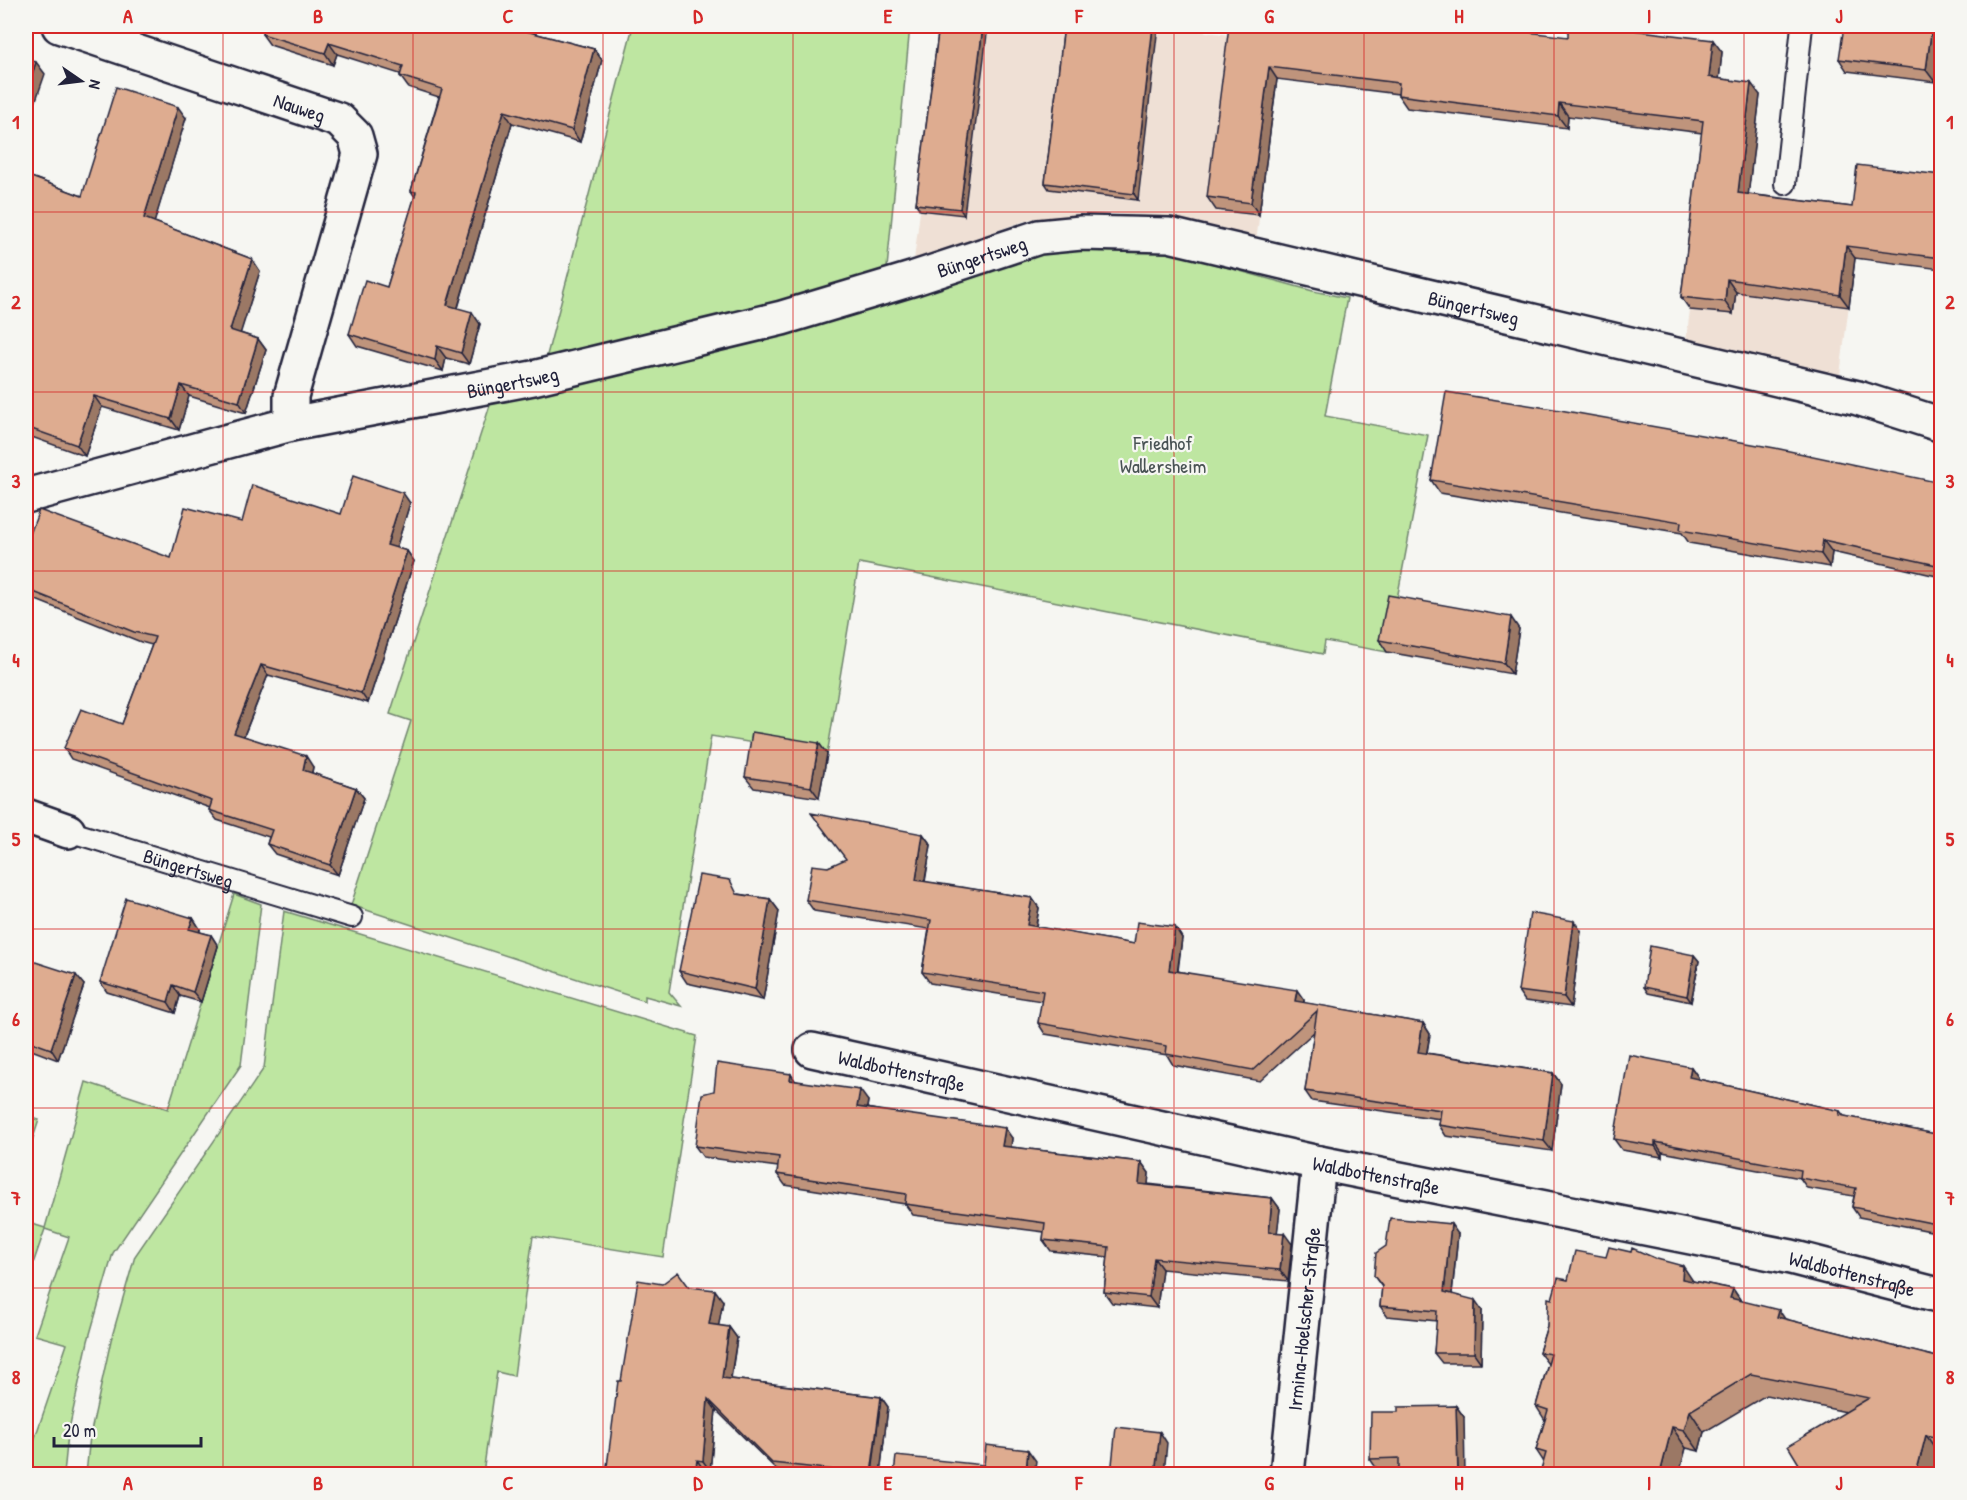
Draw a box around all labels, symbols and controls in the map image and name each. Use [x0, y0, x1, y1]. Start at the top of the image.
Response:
text: A [123, 2, 133, 29]
text: B [313, 2, 323, 29]
text: C [503, 2, 514, 29]
text: D [693, 2, 703, 29]
text: E [884, 2, 893, 29]
text: F [1074, 2, 1084, 29]
text: G [1264, 2, 1274, 29]
text: H [1454, 2, 1464, 29]
text: I [1647, 2, 1651, 29]
text: J [1835, 2, 1843, 29]
north arrow [51, 51, 111, 111]
text: N [84, 78, 107, 92]
street label: Nauweg [271, 86, 329, 128]
text: 1 [12, 108, 20, 135]
text: 1 [1946, 108, 1954, 135]
street label: Büngertsweg [933, 229, 1030, 283]
street label: Büngertsweg [1426, 283, 1522, 331]
text: 2 [11, 288, 21, 315]
text: 2 [1945, 288, 1955, 315]
street label: Büngertsweg [464, 359, 561, 404]
park label: Friedhof Wallersheim [1120, 429, 1206, 479]
text: 3 [12, 467, 21, 494]
text: 3 [1946, 467, 1955, 494]
text: 4 [12, 646, 20, 673]
text: 4 [1946, 646, 1954, 673]
text: 5 [12, 825, 21, 852]
text: 5 [1946, 825, 1955, 852]
street label: Büngertsweg [140, 841, 237, 894]
text: 6 [12, 1005, 20, 1032]
text: 6 [1946, 1005, 1954, 1032]
street label: Waldbottenstraße [836, 1043, 968, 1097]
street label: Waldbottenstraße [1310, 1149, 1442, 1200]
text: 7 [10, 1184, 21, 1211]
text: 7 [1944, 1184, 1955, 1211]
street label: Irmina-Hoelscher-Straße [1280, 1226, 1326, 1412]
street label: Waldbottenstraße [1786, 1244, 1918, 1302]
text: 8 [12, 1363, 21, 1390]
text: 8 [1946, 1363, 1955, 1390]
scale bar [54, 1410, 201, 1448]
text: 20 m [63, 1418, 96, 1443]
text: A [123, 1469, 133, 1496]
text: B [313, 1469, 323, 1496]
text: C [503, 1469, 514, 1496]
text: D [693, 1469, 703, 1496]
text: E [884, 1469, 893, 1496]
text: F [1074, 1469, 1084, 1496]
text: G [1264, 1469, 1274, 1496]
text: H [1454, 1469, 1464, 1496]
text: I [1647, 1469, 1651, 1496]
text: J [1835, 1469, 1843, 1496]

